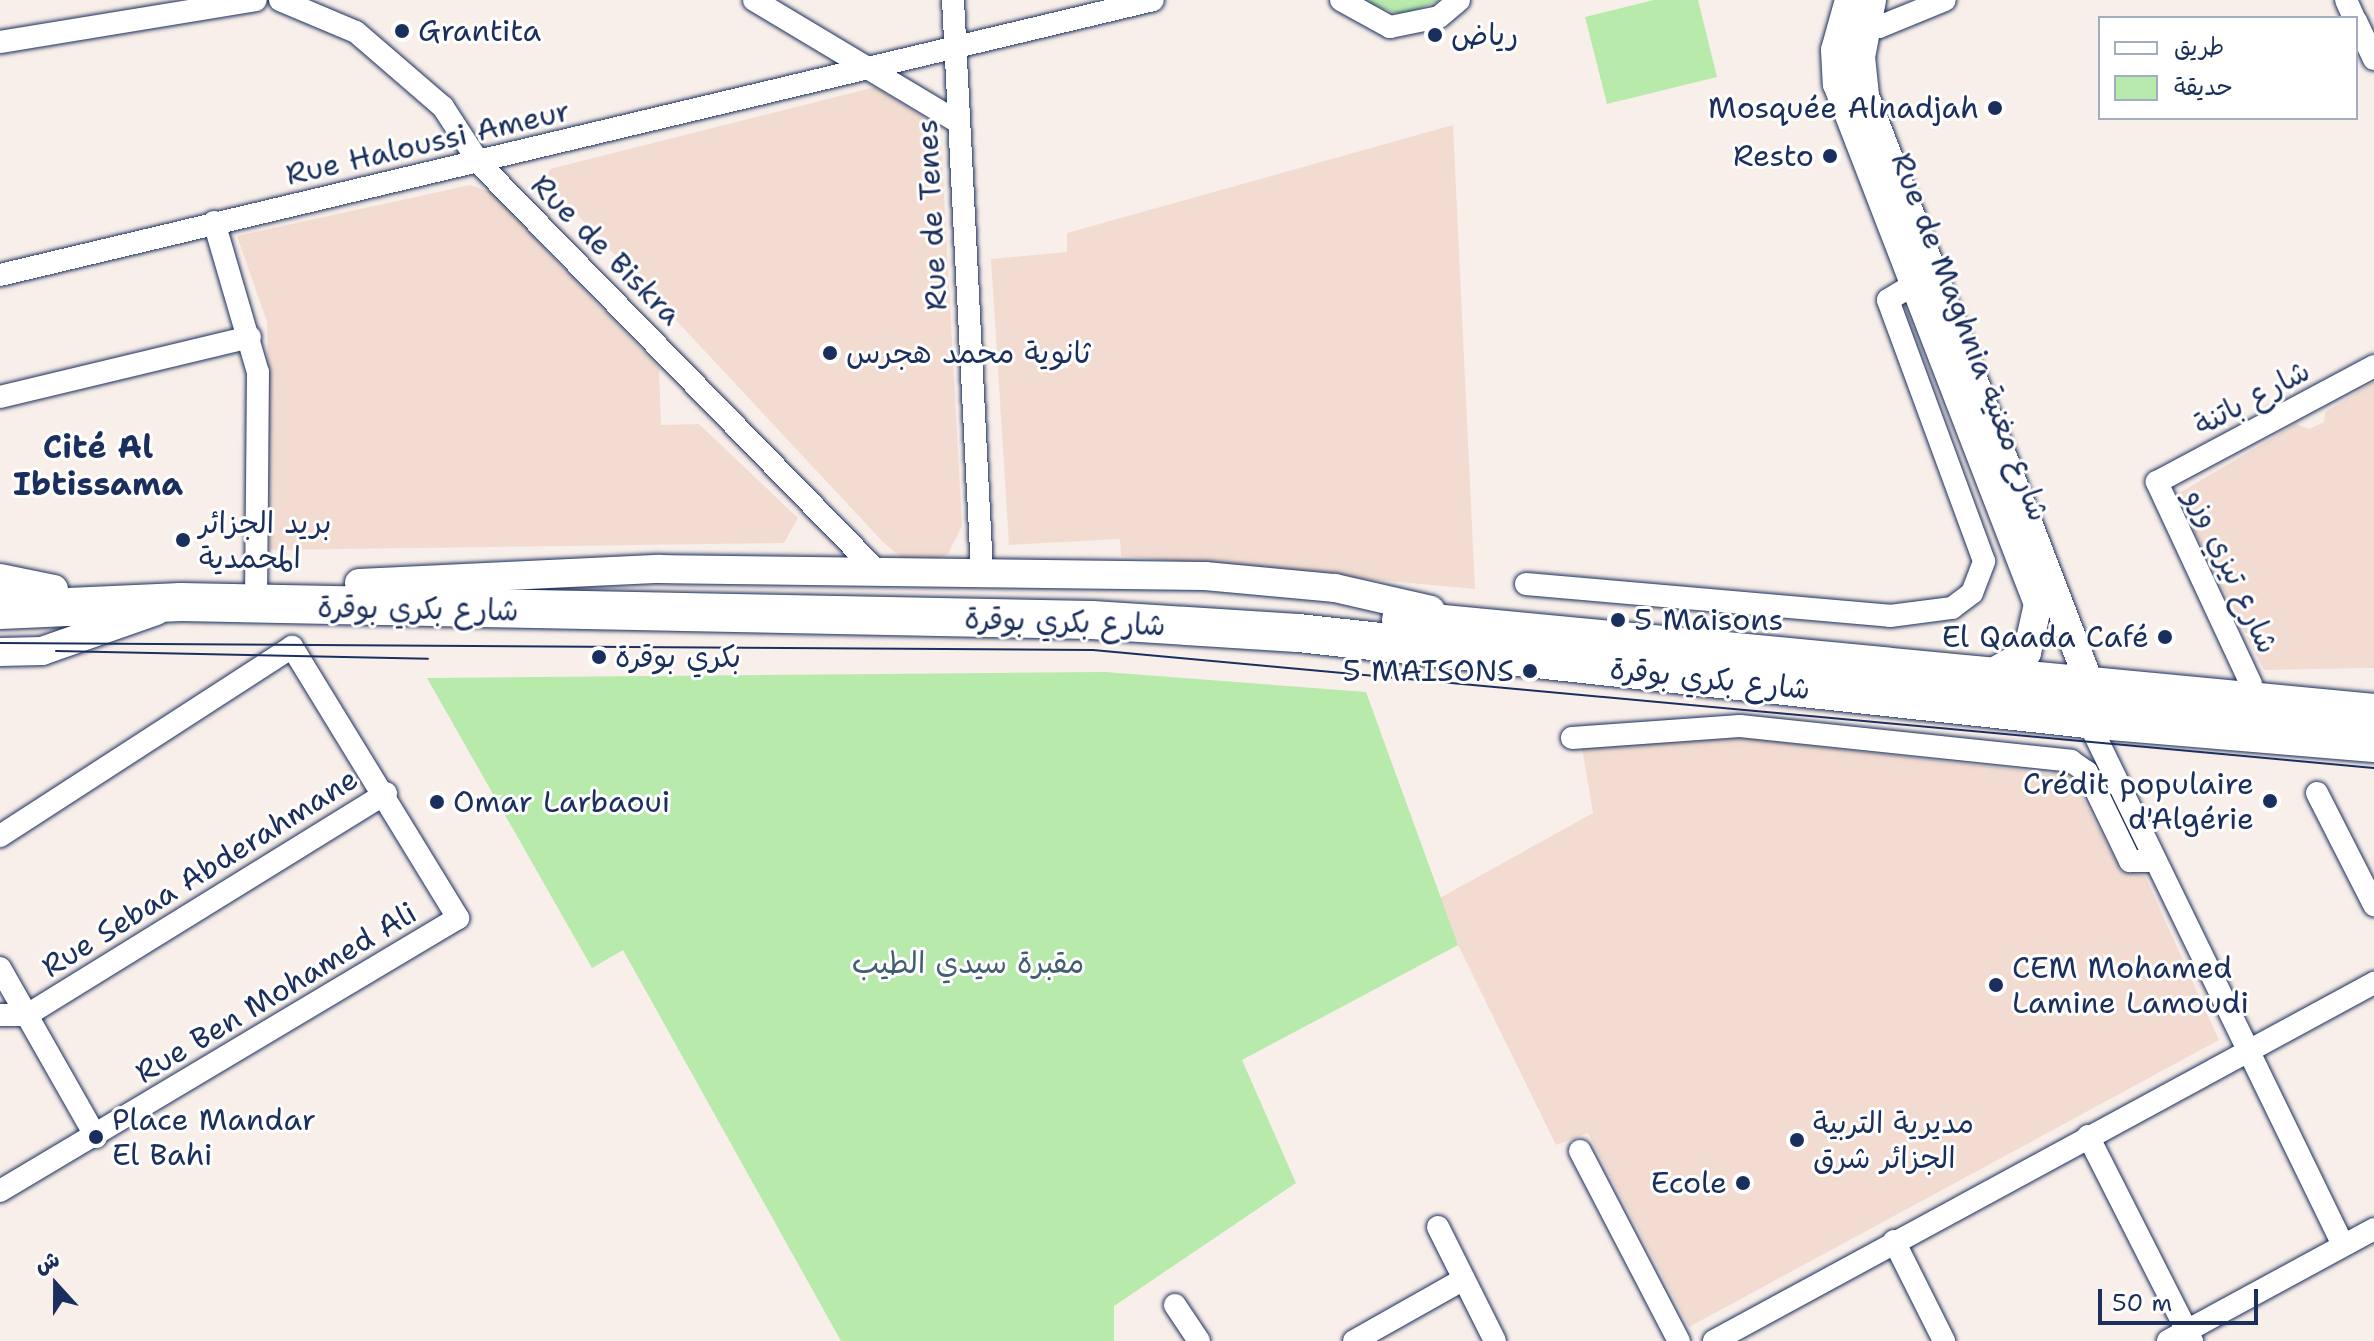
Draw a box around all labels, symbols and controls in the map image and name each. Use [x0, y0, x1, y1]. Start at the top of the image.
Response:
place label: Grantita [418, 13, 541, 49]
legend [2098, 16, 2358, 120]
place label: رياض [1451, 17, 1518, 53]
marker: Grantita [393, 22, 411, 40]
marker: رياض [1426, 26, 1444, 44]
text: طريق [2174, 31, 2224, 63]
text: حديقة [2174, 71, 2233, 103]
place label: Mosquée Alnadjah [1708, 90, 1979, 126]
street label: Rue Haloussi Ameur [282, 93, 574, 193]
marker: Mosquée Alnadjah [1986, 99, 2004, 117]
street label: Rue de Tenes [909, 118, 955, 312]
place label: Resto [1733, 138, 1814, 174]
marker: Resto [1821, 147, 1839, 165]
street label: Rue de Maghnia شارع مغنية [1883, 148, 2057, 526]
street label: Rue de Biskra [523, 167, 689, 333]
place label: ثانوية محمد هجرس [846, 335, 1090, 371]
marker: ثانوية محمد هجرس [821, 344, 839, 362]
street label: شارع باتنة [2188, 353, 2316, 443]
district label: Cité Al Ibtissama [13, 429, 183, 504]
street label: شارع تيزي وزو [2178, 483, 2286, 659]
place label: بريد الجزائر المحمدية [199, 505, 331, 576]
marker: بريد الجزائر المحمدية [174, 531, 192, 549]
street label: شارع بكري بوقرة [317, 589, 519, 629]
street label: شارع بكري بوقرة [964, 601, 1166, 643]
place label: 5 Maisons [1634, 602, 1783, 638]
marker: 5 Maisons [1609, 611, 1627, 629]
place label: El Qaada Café [1942, 619, 2149, 655]
marker: El Qaada Café [2156, 628, 2174, 646]
place label: بكري بوقرة [615, 639, 741, 675]
marker: بكري بوقرة [590, 648, 608, 666]
street label: شارع بكري بوقرة [1608, 651, 1812, 707]
place label: 5 MAISONS [1343, 653, 1514, 689]
marker: 5 MAISONS [1521, 662, 1539, 680]
street label: Rue Sebaa Abderahmane [35, 761, 365, 985]
place label: Crédit populaire d'Algérie [2023, 766, 2254, 836]
place label: Omar Larbaoui [453, 784, 670, 820]
marker: Crédit populaire d'Algérie [2261, 792, 2279, 810]
marker: Omar Larbaoui [428, 793, 446, 811]
street label: Rue Ben Mohamed Ali [129, 895, 423, 1091]
park label: مقبرة سيدي الطيب [852, 945, 1084, 981]
place label: CEM Mohamed Lamine Lamoudi [2012, 950, 2249, 1020]
marker: CEM Mohamed Lamine Lamoudi [1987, 976, 2005, 994]
place label: Place Mandar El Bahi [112, 1102, 316, 1172]
place label: مديرية التربية الجزائر شرق [1813, 1105, 1974, 1176]
marker: Place Mandar El Bahi [87, 1128, 105, 1146]
marker: مديرية التربية الجزائر شرق [1788, 1131, 1806, 1149]
place label: Ecole [1651, 1165, 1727, 1201]
marker: Ecole [1734, 1174, 1752, 1192]
text: ش [31, 1244, 64, 1280]
north arrow [16, 1245, 96, 1325]
scale bar [2102, 1273, 2262, 1323]
text: 50 m [2112, 1287, 2172, 1319]

